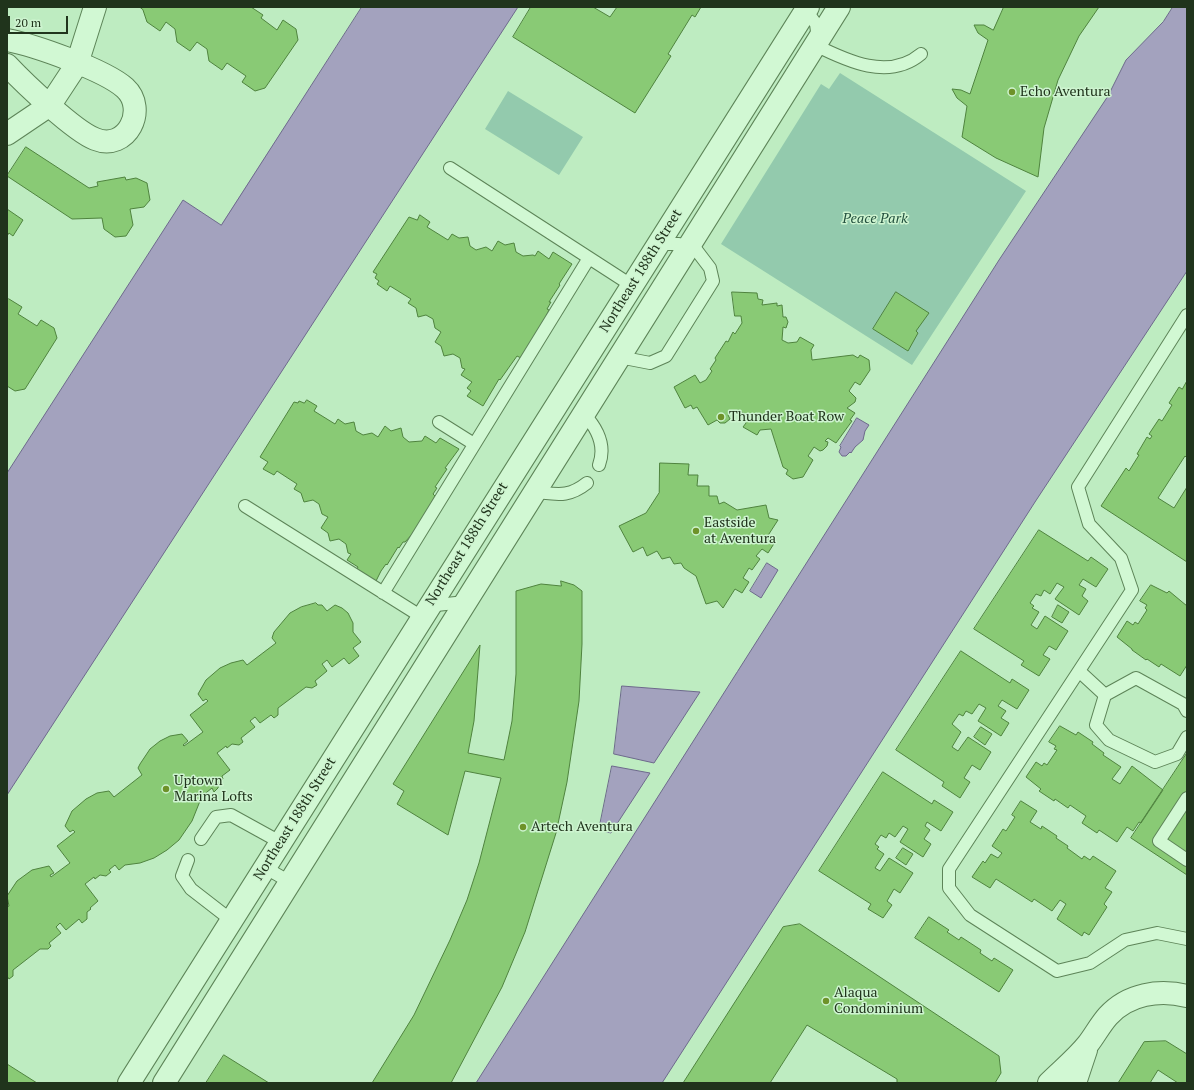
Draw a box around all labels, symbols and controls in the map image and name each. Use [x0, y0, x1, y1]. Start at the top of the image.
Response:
scale bar [10, 8, 70, 34]
text: 20 m [15, 15, 41, 30]
place label: Echo Aventura [1020, 84, 1110, 100]
marker: Echo Aventura [1007, 87, 1017, 97]
street label: Northeast 188th Street [596, 206, 686, 336]
park label: Peace Park [842, 211, 908, 227]
place label: Thunder Boat Row [729, 409, 844, 425]
marker: Thunder Boat Row [716, 412, 726, 422]
street label: Northeast 188th Street [422, 479, 512, 609]
place label: Eastside at Aventura [704, 515, 776, 548]
marker: Eastside at Aventura [691, 526, 701, 536]
street label: Northeast 188th Street [250, 754, 340, 884]
place label: Uptown Marina Lofts [174, 773, 253, 806]
marker: Uptown Marina Lofts [161, 784, 171, 794]
place label: Artech Aventura [531, 819, 633, 835]
marker: Artech Aventura [518, 822, 528, 832]
place label: Alaqua Condominium [834, 985, 923, 1018]
marker: Alaqua Condominium [821, 996, 831, 1006]

